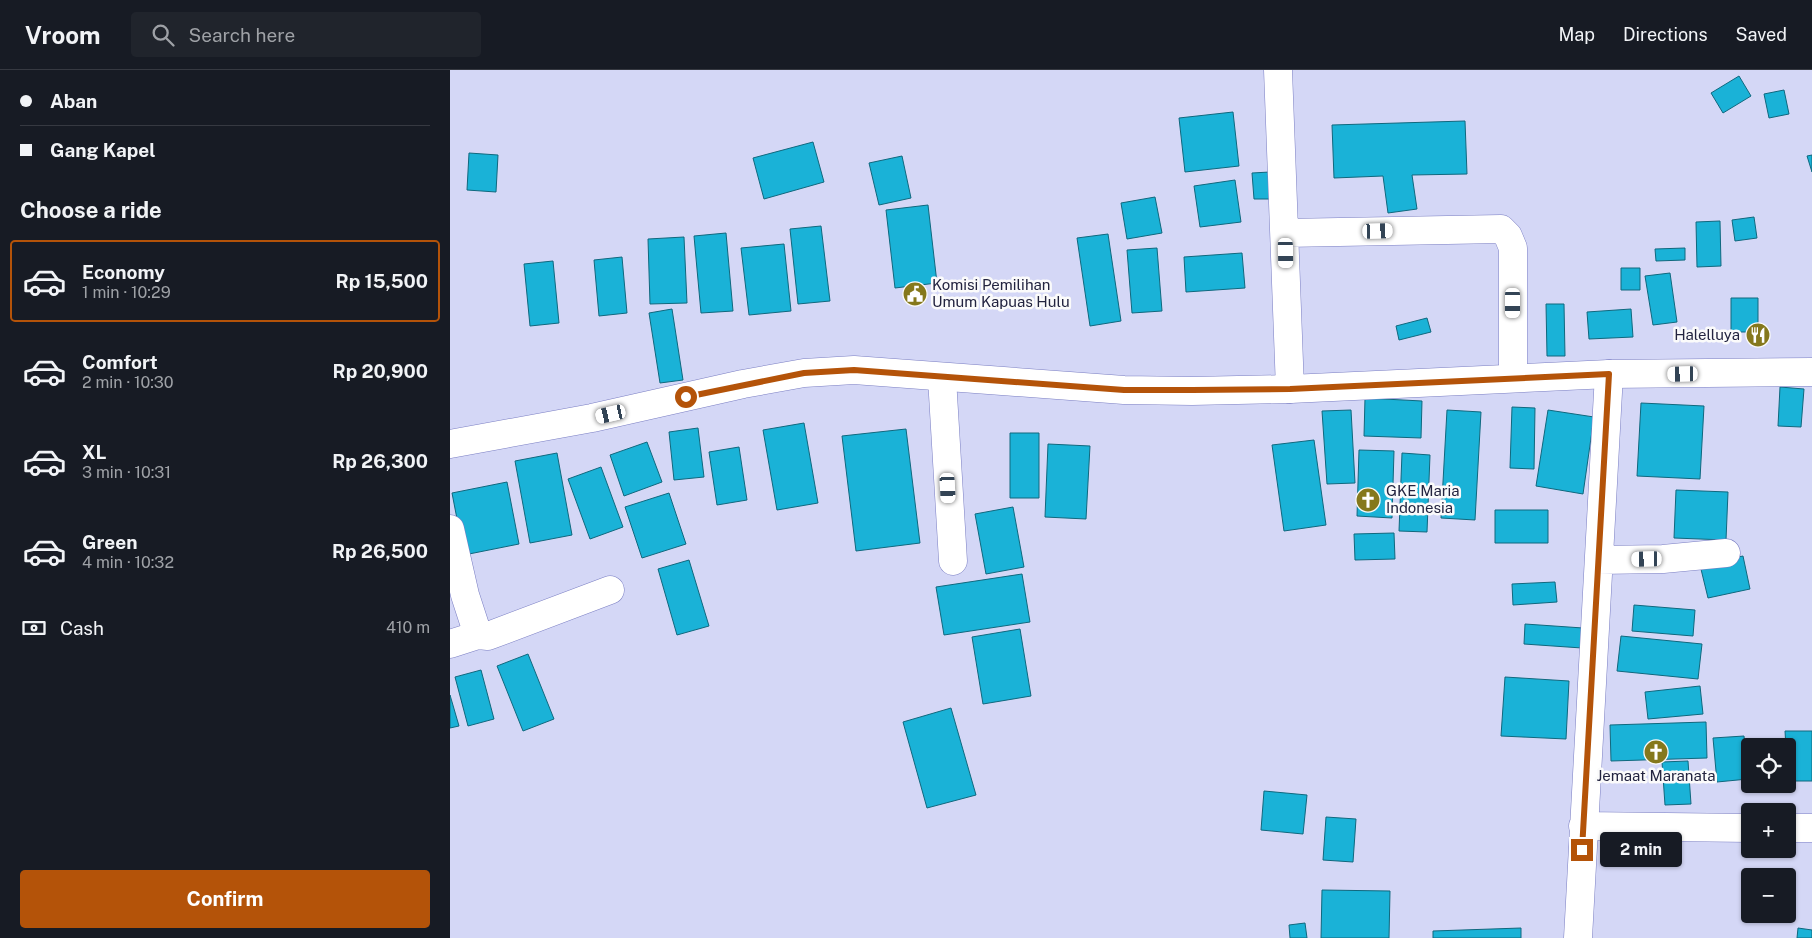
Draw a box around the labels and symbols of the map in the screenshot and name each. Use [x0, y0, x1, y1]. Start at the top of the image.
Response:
car [1362, 223, 1393, 239]
car [1278, 238, 1293, 268]
place label: Komisi Pemilihan Umum Kapuas Hulu [932, 276, 1070, 310]
public building icon: Komisi Pemilihan Umum Kapuas Hulu [902, 281, 928, 307]
car [1505, 288, 1520, 318]
restaurant icon: Halelluya [1745, 322, 1771, 348]
place label: Halelluya [1674, 326, 1740, 343]
car [1667, 366, 1698, 382]
route start [675, 386, 697, 408]
car [594, 403, 627, 425]
car [939, 473, 956, 503]
place label: GKE Maria Indonesia [1386, 482, 1460, 516]
church icon: GKE Maria Indonesia [1355, 487, 1381, 513]
car [1631, 551, 1662, 567]
church icon: Jemaat Maranata [1643, 739, 1669, 765]
place label: Jemaat Maranata [1596, 767, 1716, 784]
callout: 2 min [1600, 832, 1682, 868]
route end [1571, 839, 1593, 861]

